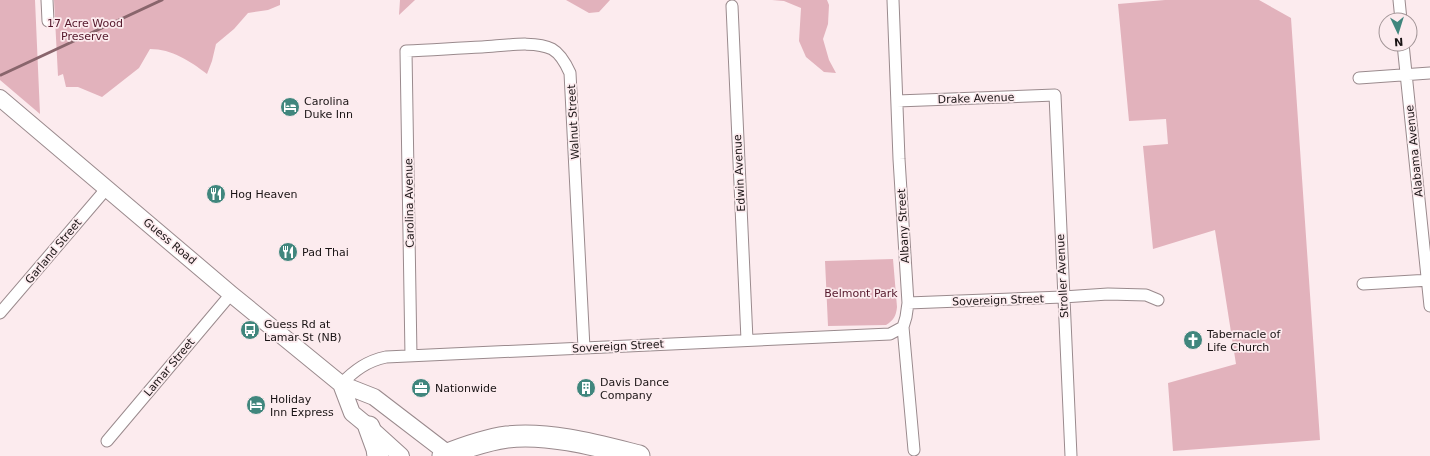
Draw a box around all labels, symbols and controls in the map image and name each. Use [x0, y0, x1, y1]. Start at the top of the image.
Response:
north arrow [1378, 12, 1418, 52]
park label: 17 Acre Wood Preserve [47, 17, 123, 43]
text: N [1394, 35, 1404, 48]
street label: Walnut Street [565, 83, 582, 160]
street label: Drake Avenue [937, 91, 1015, 106]
place label: Carolina Duke Inn [304, 95, 353, 121]
hotel icon: Carolina Duke Inn [279, 96, 301, 118]
street label: Alabama Avenue [1403, 104, 1426, 198]
street label: Edwin Avenue [731, 134, 748, 212]
street label: Carolina Avenue [402, 158, 417, 248]
restaurant icon: Hog Heaven [205, 183, 227, 205]
place label: Hog Heaven [230, 188, 298, 201]
street label: Albany Street [895, 188, 912, 264]
street label: Garland Street [23, 216, 85, 286]
street label: Guess Road [141, 216, 199, 267]
street label: Stroller Avenue [1054, 233, 1071, 318]
restaurant icon: Pad Thai [277, 241, 299, 263]
place label: Pad Thai [302, 246, 349, 259]
park label: Belmont Park [824, 287, 898, 300]
street label: Sovereign Street [952, 292, 1045, 309]
place label: Guess Rd at Lamar St (NB) [264, 318, 342, 344]
bus stop icon: Guess Rd at Lamar St (NB) [239, 319, 261, 341]
place label: Tabernacle of Life Church [1206, 328, 1282, 354]
church icon: Tabernacle of Life Church [1182, 329, 1204, 351]
street label: Lamar Street [141, 335, 198, 399]
street label: Sovereign Street [572, 338, 665, 355]
place label: Davis Dance Company [600, 376, 669, 402]
office icon: Nationwide [410, 377, 432, 399]
building icon: Davis Dance Company [575, 377, 597, 399]
place label: Nationwide [435, 382, 497, 395]
place label: Holiday Inn Express [270, 393, 334, 419]
hotel icon: Holiday Inn Express [245, 394, 267, 416]

